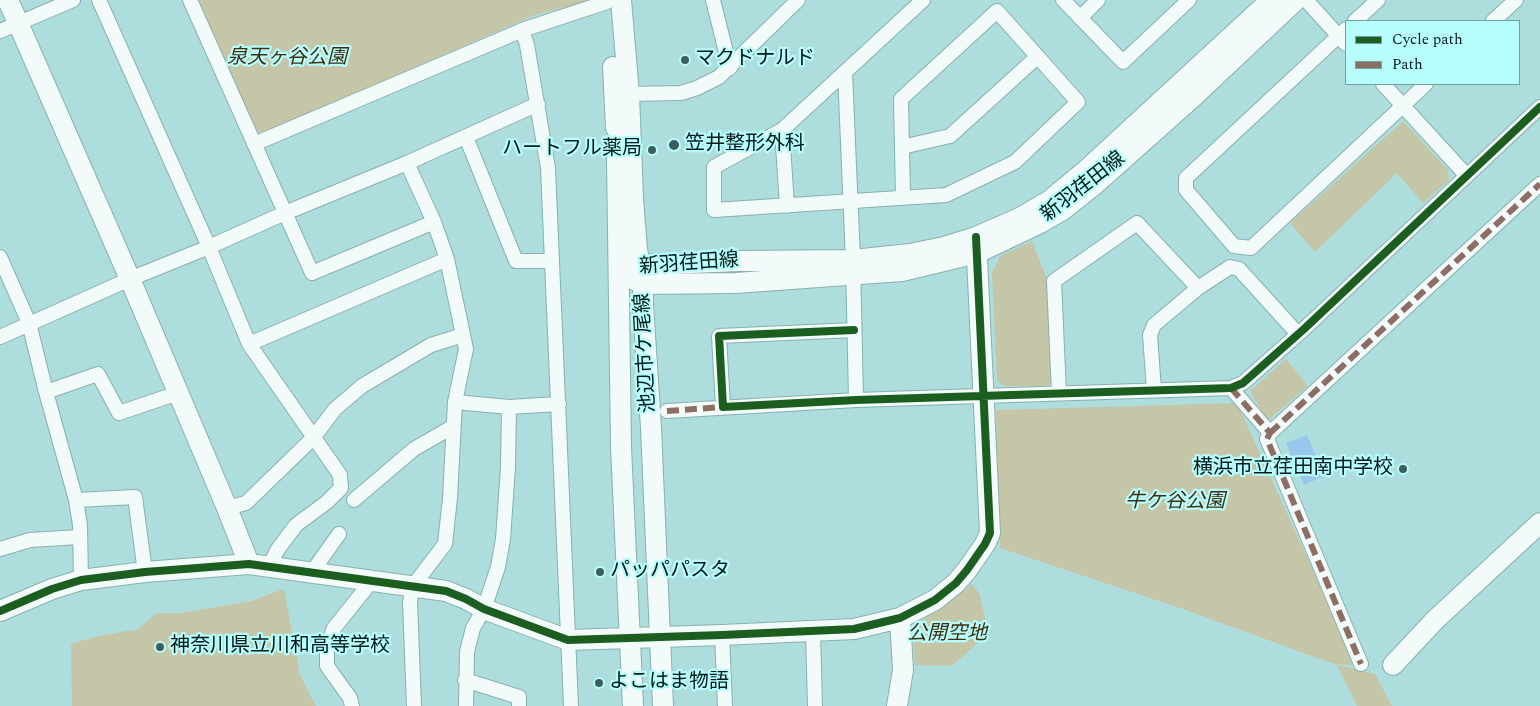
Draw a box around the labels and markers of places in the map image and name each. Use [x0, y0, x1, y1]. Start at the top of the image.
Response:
place label: マクドナルド [695, 48, 815, 72]
marker: マクドナルド [679, 54, 691, 66]
place label: 笠井整形外科 [685, 133, 805, 157]
place label: ハートフル薬局 [502, 138, 642, 162]
marker: 笠井整形外科 [667, 138, 681, 152]
marker: ハートフル薬局 [646, 144, 658, 156]
place label: 横浜市立荏田南中学校 [1193, 457, 1393, 481]
marker: 横浜市立荏田南中学校 [1397, 463, 1409, 475]
place label: パッパパスタ [610, 560, 730, 584]
marker: パッパパスタ [594, 566, 606, 578]
place label: 神奈川県立川和高等学校 [170, 635, 390, 659]
marker: 神奈川県立川和高等学校 [154, 641, 166, 653]
place label: よこはま物語 [609, 671, 729, 695]
marker: よこはま物語 [593, 677, 605, 689]

